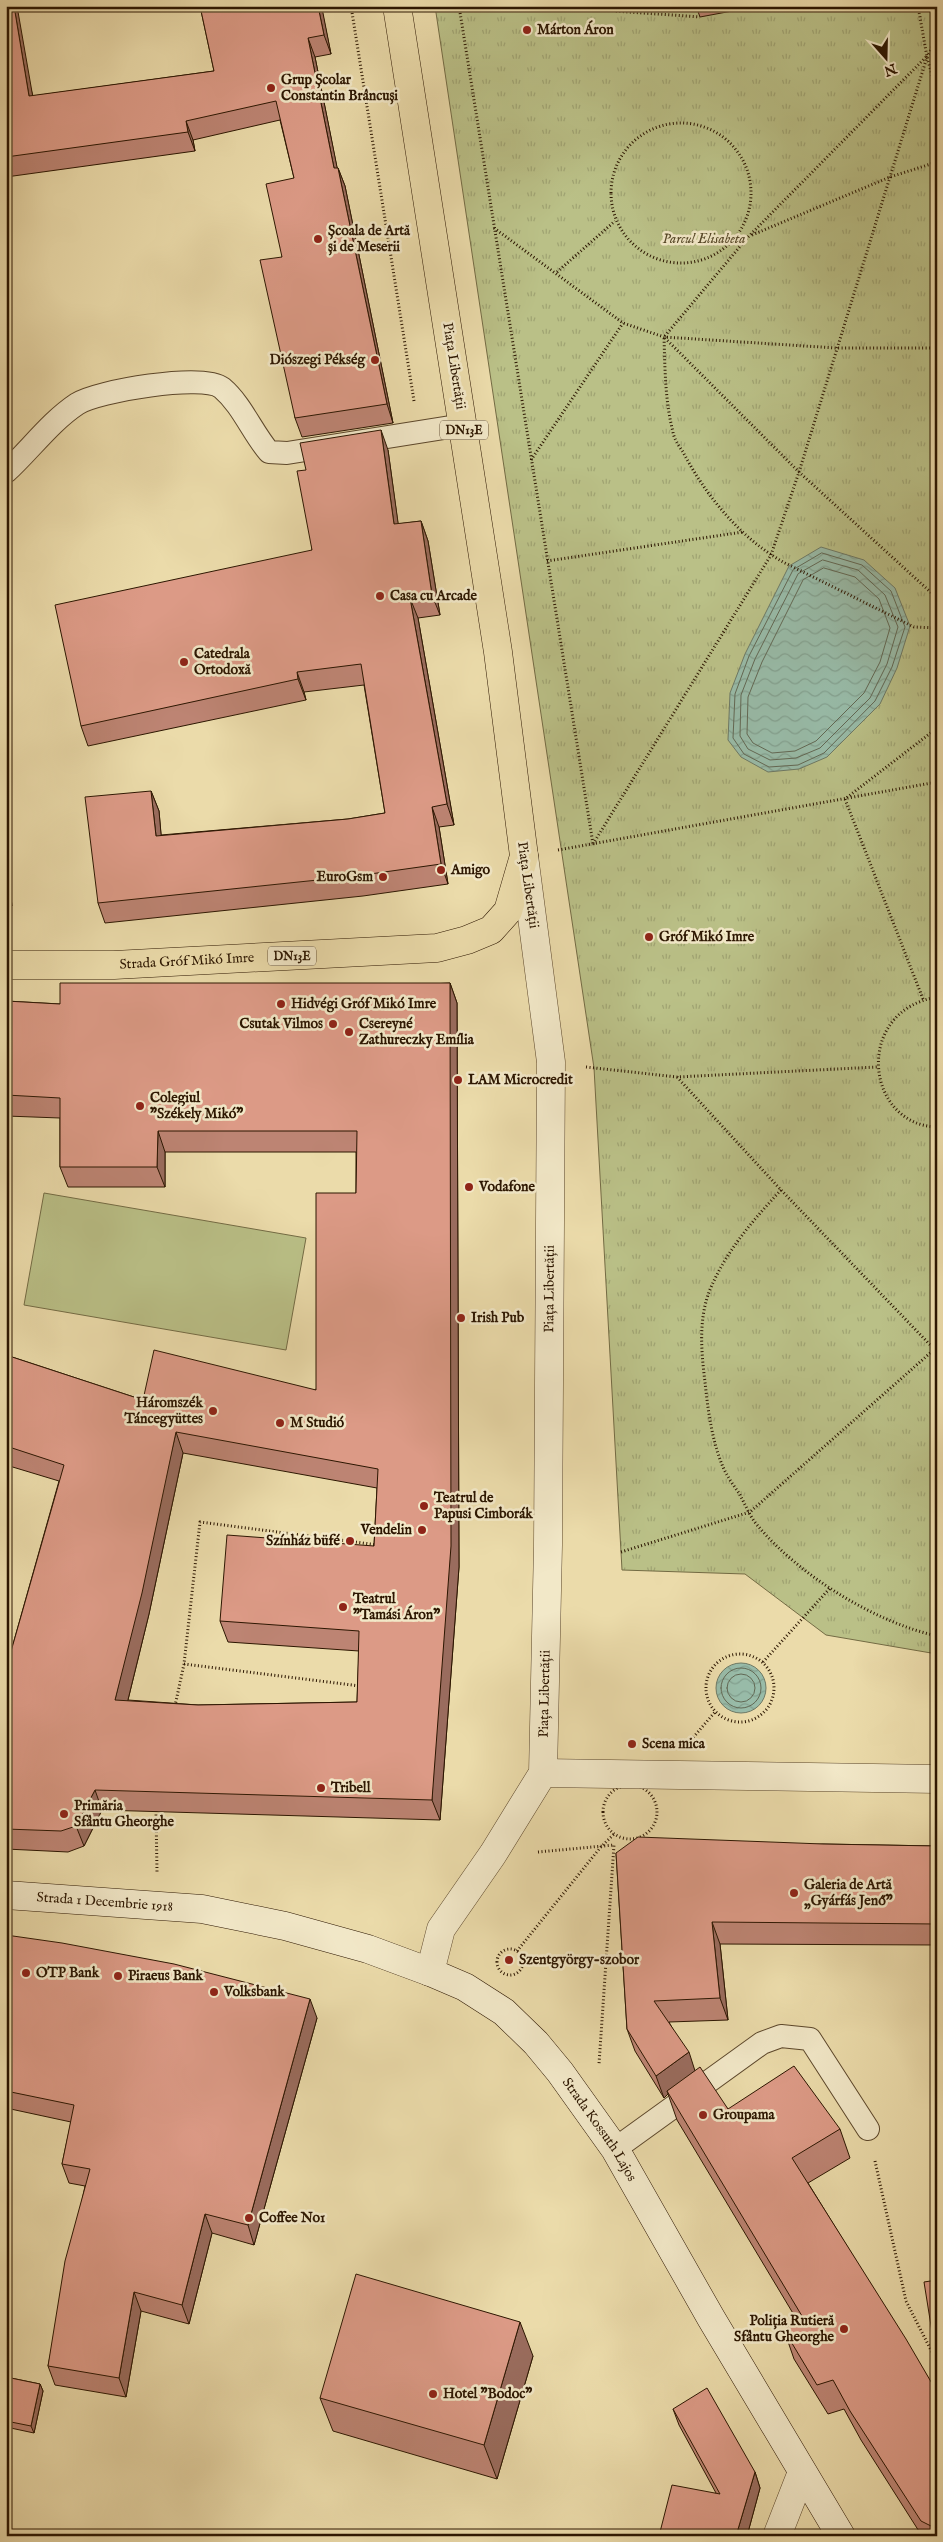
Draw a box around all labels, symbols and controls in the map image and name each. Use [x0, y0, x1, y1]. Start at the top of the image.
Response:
place label: Márton Áron [537, 20, 614, 39]
marker: Márton Áron [521, 24, 533, 36]
north arrow [860, 32, 910, 82]
text: N [881, 58, 900, 80]
place label: Grup Școlar Constantin Brâncuși [281, 71, 398, 105]
marker: Grup Școlar Constantin Brâncuși [265, 82, 277, 94]
place label: Școala de Artă și de Meserii [328, 222, 411, 256]
park label: Parcul Elisabeta [662, 230, 746, 248]
marker: Școala de Artă și de Meserii [312, 233, 324, 245]
street label: Piața Libertății [438, 321, 470, 411]
place label: Diószegi Pékség [270, 351, 366, 369]
marker: Diószegi Pékség [369, 354, 381, 366]
road number: DN13E [440, 420, 488, 440]
place label: Casa cu Arcade [390, 587, 478, 605]
marker: Casa cu Arcade [374, 590, 386, 602]
place label: Catedrala Ortodoxă [194, 645, 252, 679]
marker: Catedrala Ortodoxă [178, 656, 190, 668]
street label: Piața Libertății [513, 840, 543, 930]
place label: Amigo [450, 861, 491, 879]
marker: Amigo [435, 864, 447, 876]
place label: EuroGsm [316, 868, 373, 886]
marker: EuroGsm [377, 871, 389, 883]
place label: Gróf Mikó Imre [659, 928, 755, 946]
marker: Gróf Mikó Imre [643, 931, 655, 943]
road number: DN13E [268, 946, 316, 966]
street label: Strada Gróf Mikó Imre [119, 949, 255, 974]
place label: Hidvégi Gróf Mikó Imre [291, 995, 437, 1013]
marker: Hidvégi Gróf Mikó Imre [275, 998, 287, 1010]
place label: Csutak Vilmos [239, 1015, 323, 1033]
place label: Csereyné Zathureczky Emília [359, 1015, 475, 1049]
marker: Csutak Vilmos [327, 1018, 339, 1030]
marker: Csereyné Zathureczky Emília [343, 1026, 355, 1038]
place label: LAM Microcredit [468, 1071, 573, 1089]
marker: LAM Microcredit [452, 1074, 464, 1086]
place label: Colegiul "Székely Mikó" [150, 1089, 243, 1123]
marker: Colegiul "Székely Mikó" [134, 1100, 146, 1112]
place label: Vodafone [478, 1178, 535, 1196]
marker: Vodafone [463, 1181, 475, 1193]
street label: Piața Libertății [540, 1245, 559, 1333]
place label: Irish Pub [471, 1309, 525, 1327]
marker: Irish Pub [455, 1312, 467, 1324]
place label: Háromszék Táncegyüttes [124, 1394, 203, 1428]
marker: Háromszék Táncegyüttes [207, 1405, 219, 1417]
place label: M Studió [290, 1414, 345, 1432]
marker: M Studió [274, 1417, 286, 1429]
place label: Teatrul de Papusi Cimborák [433, 1489, 533, 1523]
marker: Teatrul de Papusi Cimborák [418, 1500, 430, 1512]
place label: Vendelin [360, 1521, 413, 1539]
marker: Vendelin [416, 1524, 428, 1536]
place label: Színház büfé [266, 1532, 341, 1550]
marker: Színház büfé [344, 1535, 356, 1547]
place label: Teatrul "Tamási Áron" [352, 1590, 440, 1624]
marker: Teatrul "Tamási Áron" [337, 1601, 349, 1613]
street label: Piața Libertății [535, 1650, 555, 1738]
place label: Scena mica [642, 1735, 706, 1753]
marker: Scena mica [626, 1738, 638, 1750]
place label: Tribell [330, 1779, 372, 1797]
marker: Tribell [315, 1782, 327, 1794]
place label: Primăria Sfântu Gheorghe [74, 1797, 174, 1831]
marker: Primăria Sfântu Gheorghe [58, 1808, 70, 1820]
place label: Galeria de Artă „Gyárfás Jenő” [804, 1876, 893, 1910]
marker: Galeria de Artă „Gyárfás Jenő” [788, 1887, 800, 1899]
street label: Strada 1 Decembrie 1918 [36, 1888, 174, 1916]
place label: Szentgyörgy-szobor [519, 1951, 640, 1969]
marker: Szentgyörgy-szobor [503, 1954, 515, 1966]
place label: OTP Bank [36, 1964, 100, 1982]
marker: OTP Bank [20, 1967, 32, 1979]
place label: Piraeus Bank [128, 1967, 203, 1985]
marker: Piraeus Bank [112, 1970, 124, 1982]
place label: Volksbank [223, 1983, 285, 2001]
marker: Volksbank [208, 1986, 220, 1998]
street label: Strada Kossuth Lajos [558, 2074, 641, 2185]
place label: Groupama [713, 2106, 775, 2124]
marker: Groupama [697, 2109, 709, 2121]
place label: Coffee No1 [259, 2209, 325, 2227]
marker: Coffee No1 [243, 2212, 255, 2224]
place label: Poliția Rutieră Sfântu Gheorghe [734, 2312, 835, 2346]
marker: Poliția Rutieră Sfântu Gheorghe [838, 2323, 850, 2335]
place label: Hotel "Bodoc" [443, 2385, 532, 2403]
marker: Hotel "Bodoc" [427, 2388, 439, 2400]

